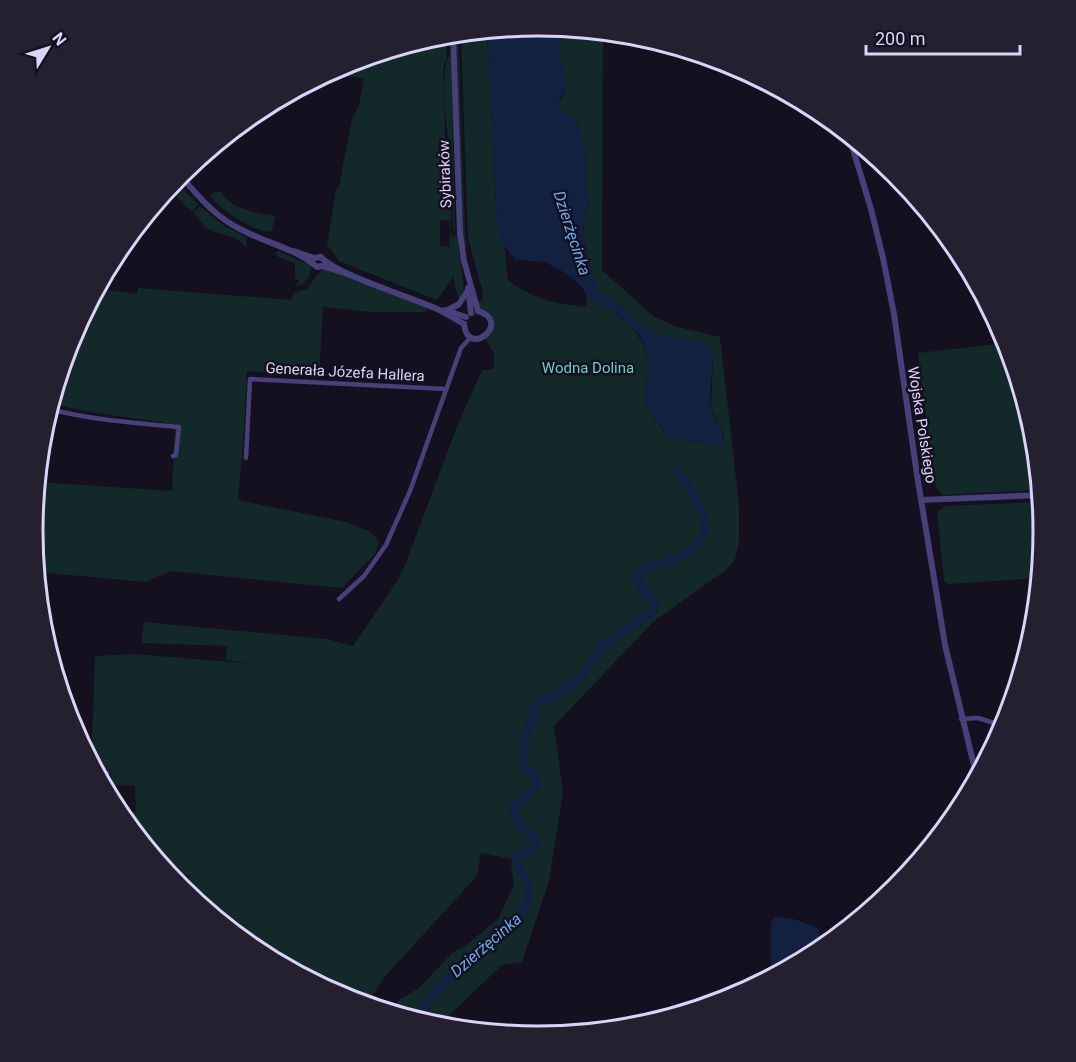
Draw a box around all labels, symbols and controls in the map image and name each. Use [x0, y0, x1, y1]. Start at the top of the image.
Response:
north arrow [18, 18, 78, 78]
scale bar [866, 18, 1020, 56]
text: 200 m [875, 28, 926, 49]
text: N [48, 29, 70, 49]
street label: Sybiraków [435, 139, 455, 209]
water label: Dzierżęcinka [549, 188, 595, 278]
street label: Generała Józefa Hallera [265, 359, 425, 385]
park label: Wodna Dolina [542, 359, 634, 377]
street label: Wojska Polskiego [904, 365, 940, 485]
water label: Dzierżęcinka [447, 909, 525, 981]

